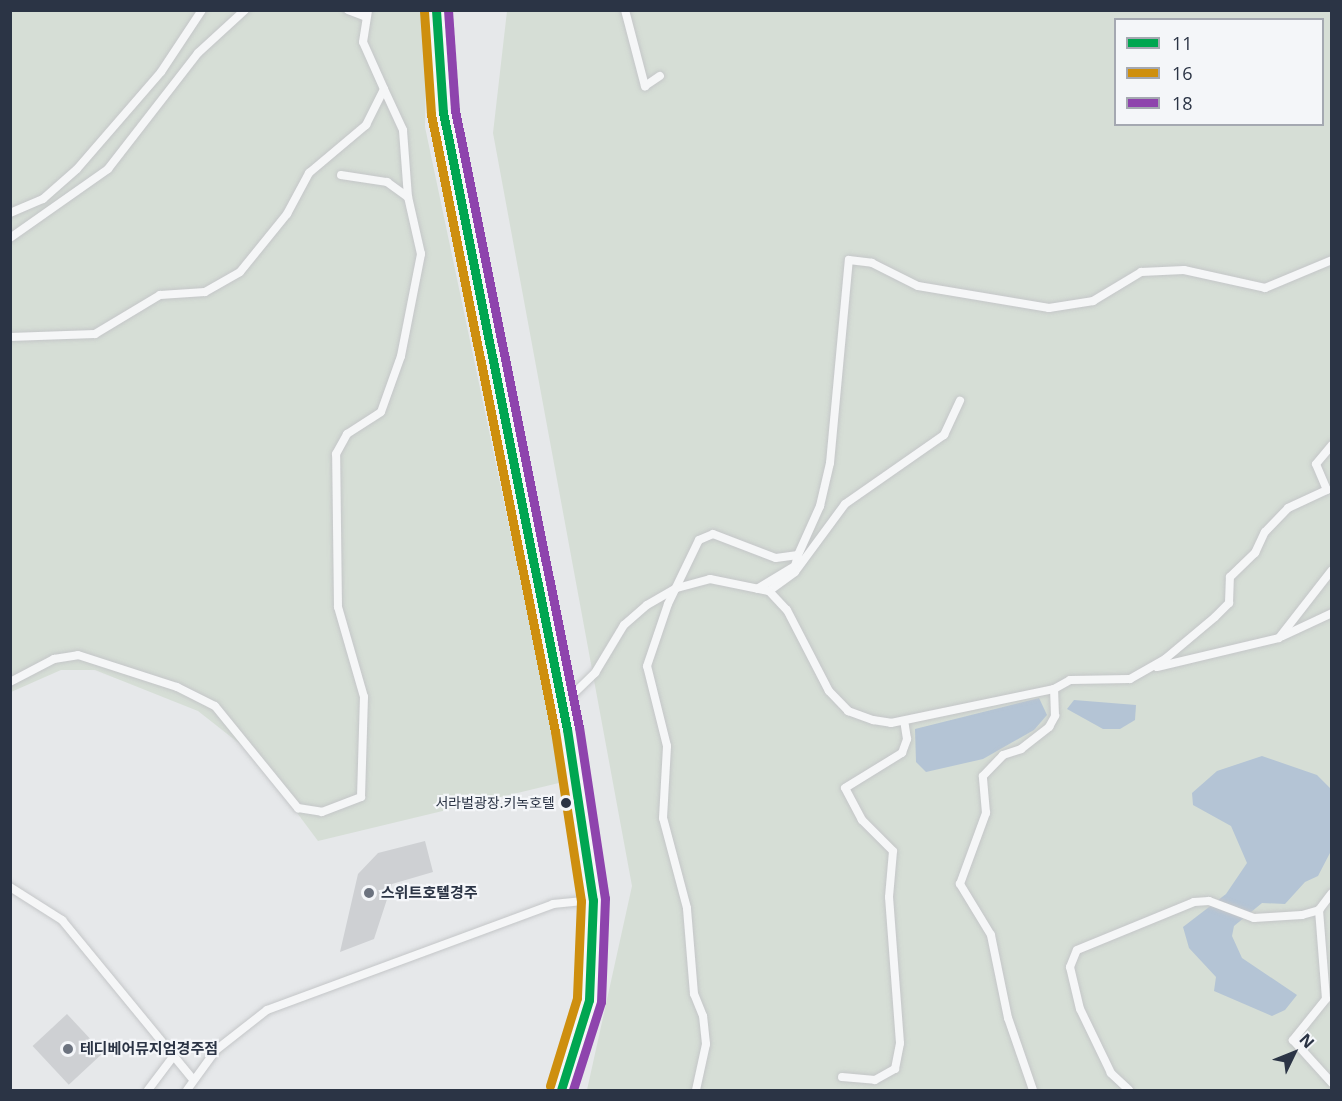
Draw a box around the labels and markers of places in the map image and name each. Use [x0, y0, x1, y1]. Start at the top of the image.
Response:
place label: 서라벌광장.키녹호텔 [435, 795, 555, 811]
marker: 서라벌광장.키녹호텔 [560, 797, 572, 809]
place label: 스위트호텔경주 [381, 884, 478, 902]
marker: 스위트호텔경주 [362, 886, 376, 900]
place label: 테디베어뮤지엄경주점 [80, 1040, 218, 1058]
marker: 테디베어뮤지엄경주점 [61, 1042, 75, 1056]

